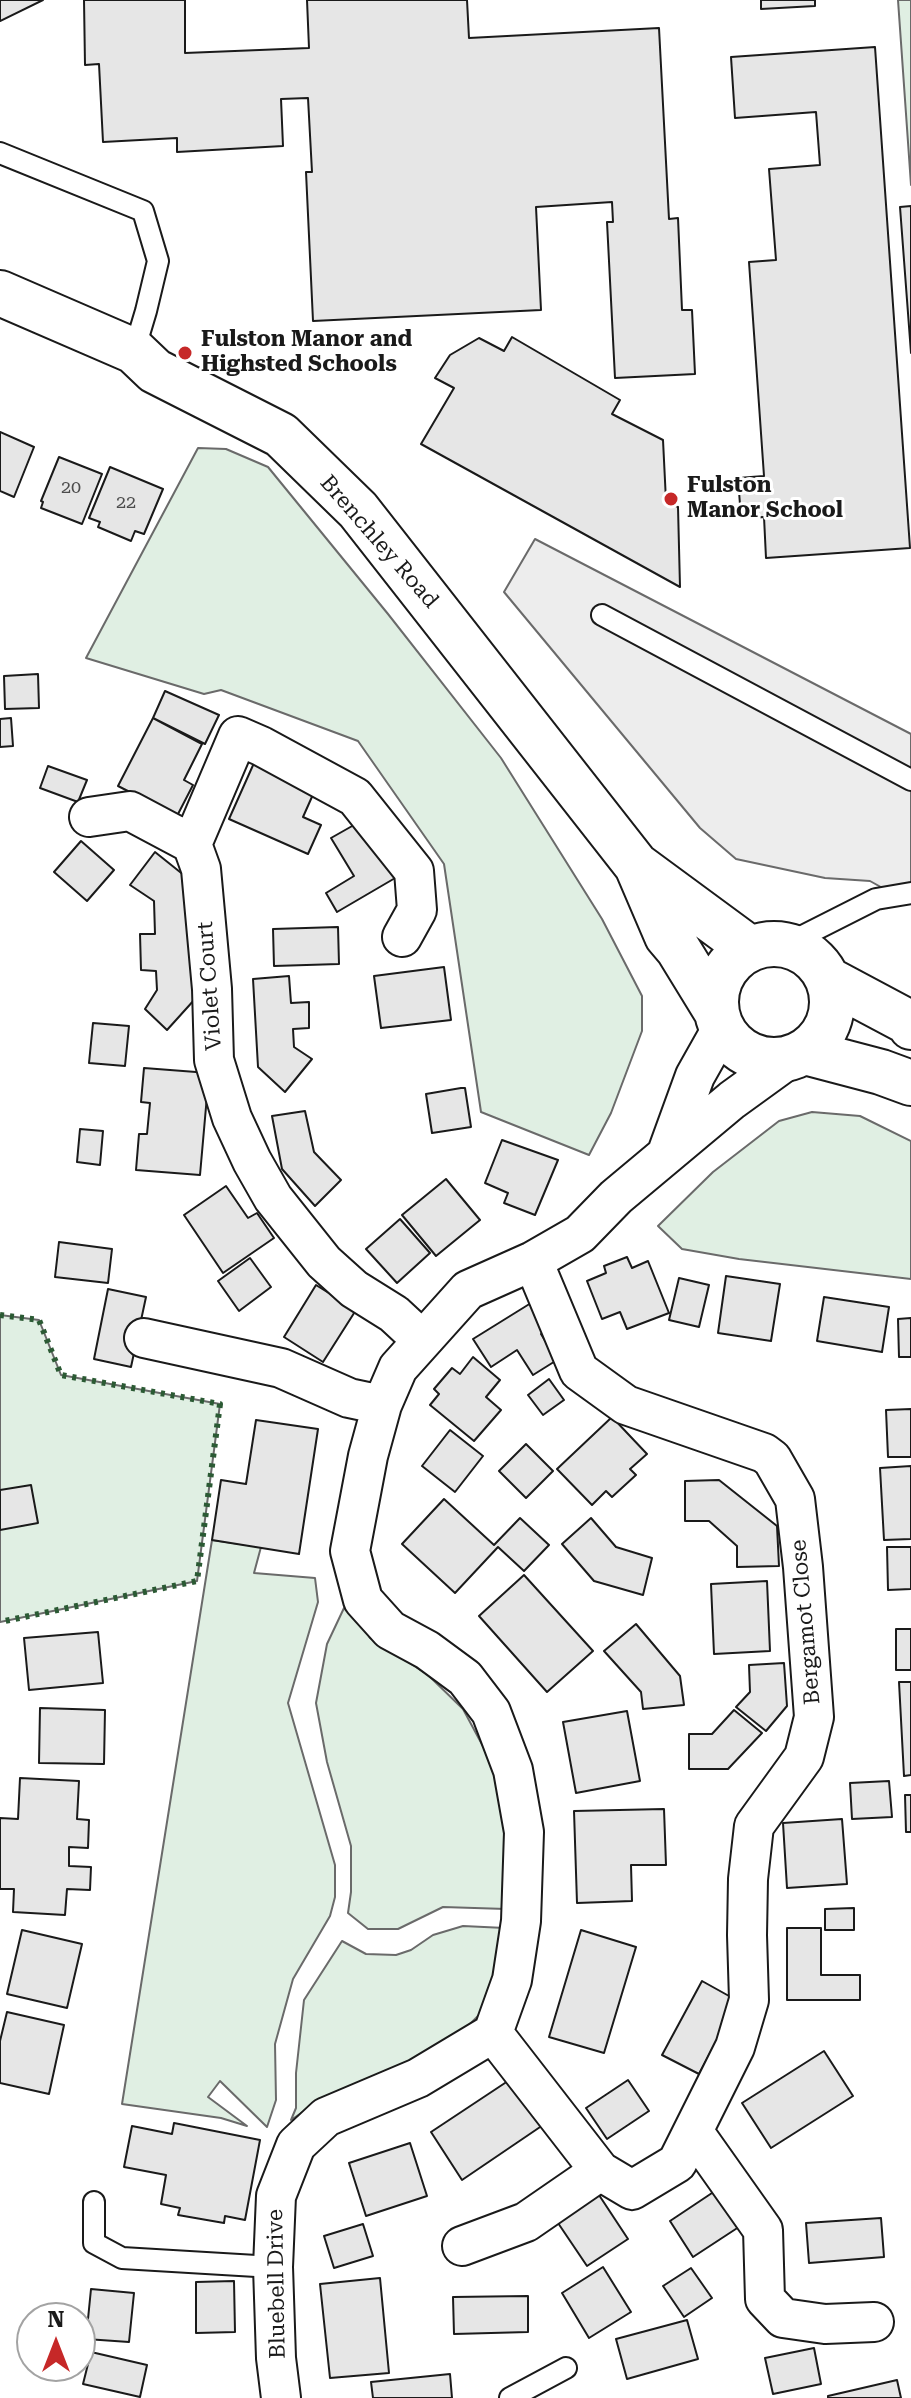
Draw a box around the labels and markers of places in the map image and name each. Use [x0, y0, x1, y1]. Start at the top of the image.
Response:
place label: Fulston Manor and Highsted Schools [201, 327, 412, 378]
marker: Fulston Manor and Highsted Schools [176, 344, 194, 362]
place label: Fulston Manor School [687, 473, 843, 524]
marker: Fulston Manor School [662, 490, 680, 508]

